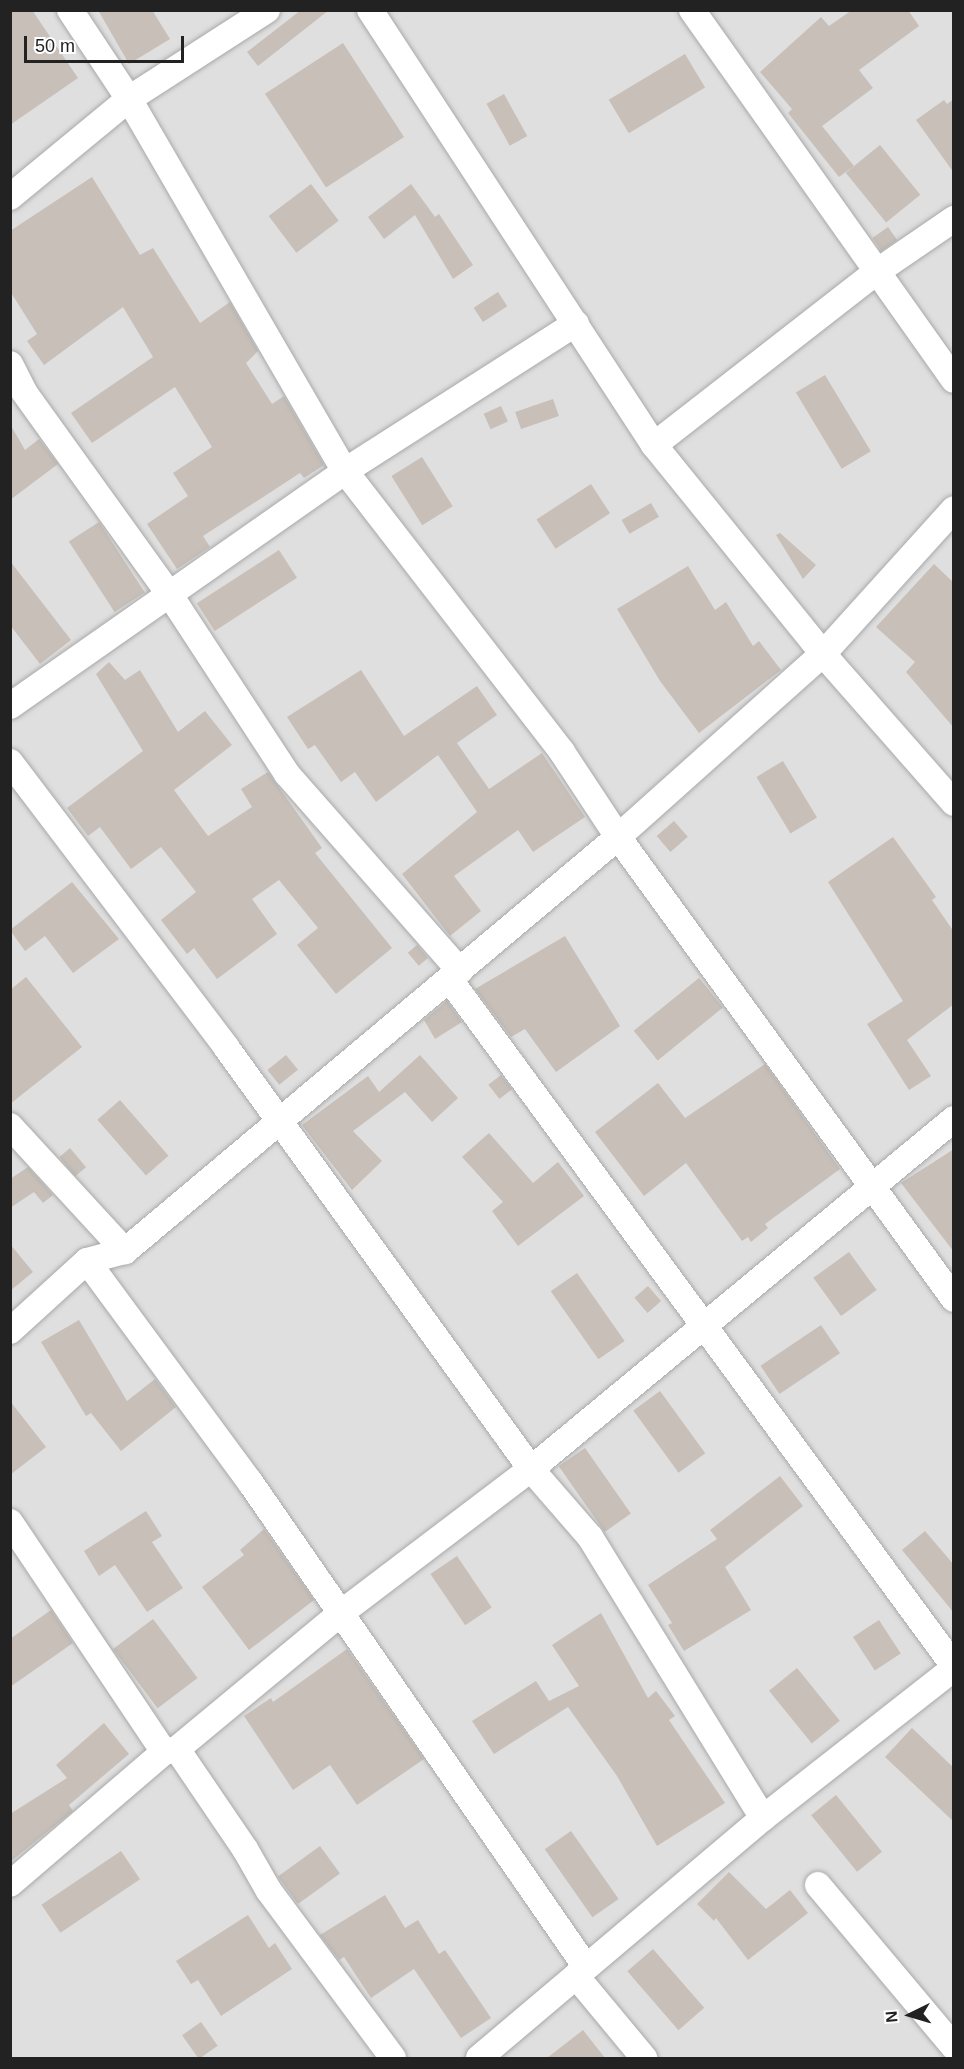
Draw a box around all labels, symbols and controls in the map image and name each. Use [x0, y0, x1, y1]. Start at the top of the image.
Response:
scale bar [27, 24, 188, 62]
text: 50 m [35, 36, 75, 56]
north arrow [880, 1985, 940, 2045]
text: N [883, 2010, 901, 2023]

